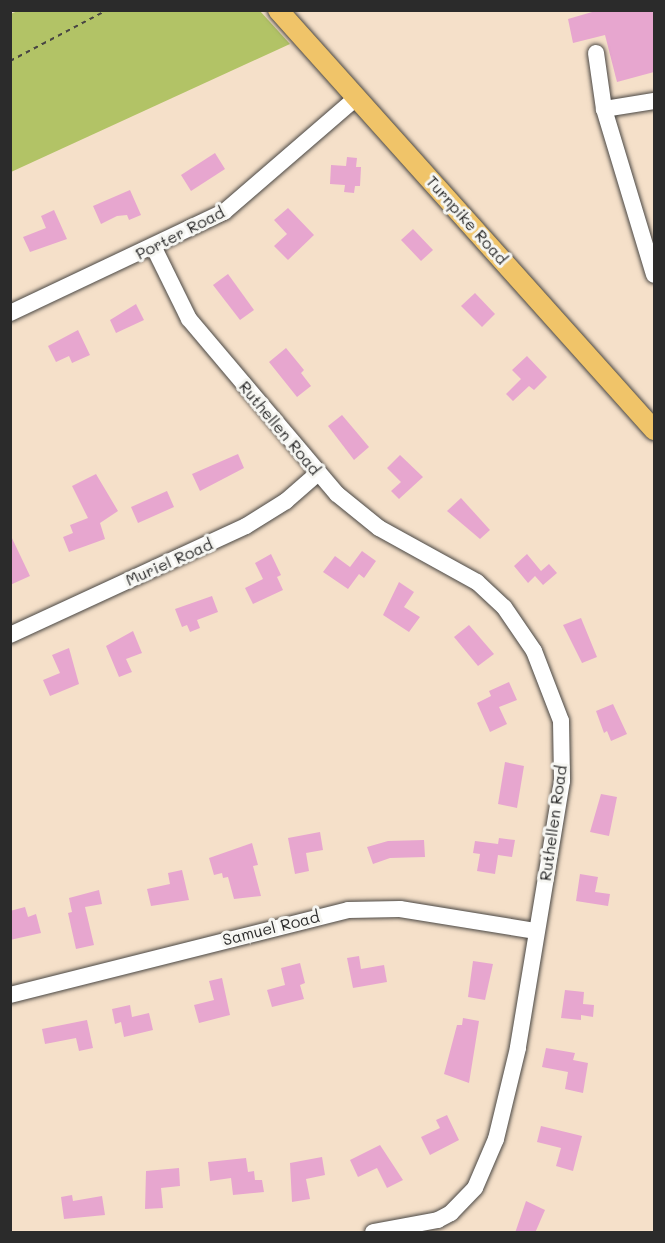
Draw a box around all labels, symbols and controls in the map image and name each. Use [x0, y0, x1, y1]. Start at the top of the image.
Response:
street label: Turnpike Road [422, 172, 512, 268]
street label: Porter Road [132, 202, 228, 264]
street label: Ruthellen Road [235, 377, 325, 479]
street label: Muriel Road [122, 534, 216, 590]
street label: Ruthellen Road [535, 764, 571, 882]
street label: Samuel Road [220, 907, 322, 949]

